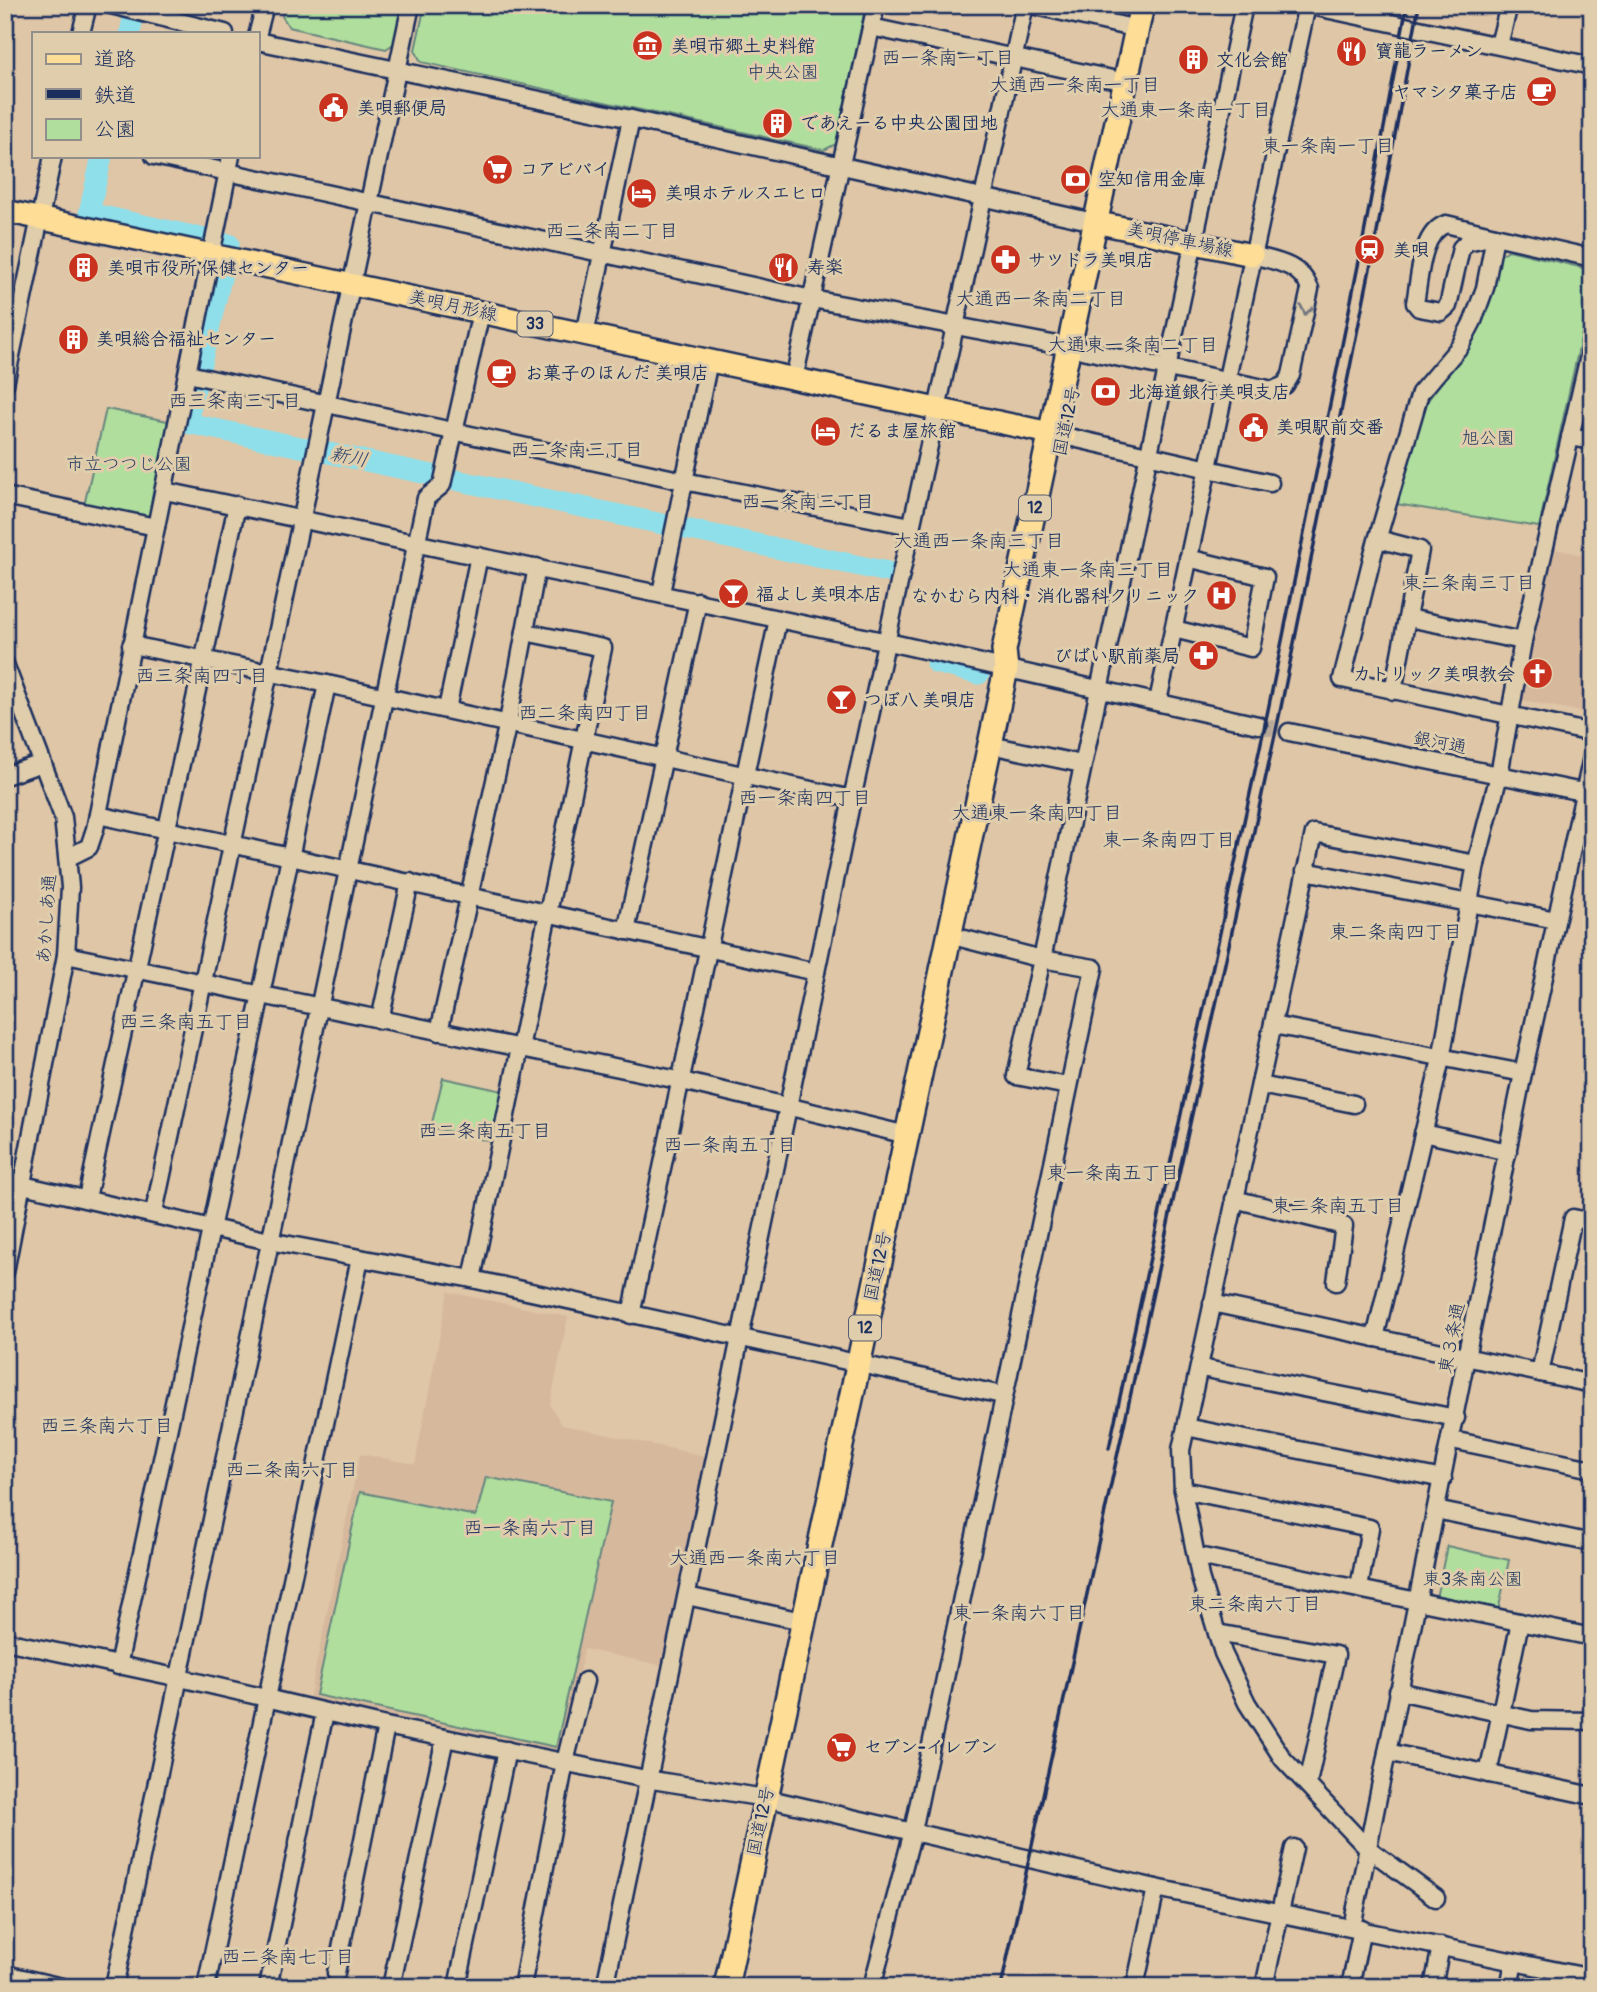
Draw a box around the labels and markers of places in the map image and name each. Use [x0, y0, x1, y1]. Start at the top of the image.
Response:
museum icon: 美唄市郷土史料館 [631, 29, 665, 63]
restaurant icon: 寶龍ラーメン [1335, 34, 1369, 68]
place label: 美唄市郷土史料館 [671, 35, 815, 58]
place label: 寶龍ラーメン [1375, 40, 1483, 63]
building icon: 文化会館 [1176, 43, 1210, 77]
place label: 文化会館 [1216, 49, 1288, 72]
cafe icon: ヤマシタ菓子店 [1524, 75, 1558, 109]
place label: ヤマシタ菓子店 [1393, 81, 1518, 104]
public building icon: 美唄郵便局 [317, 91, 351, 125]
place label: 美唄郵便局 [357, 97, 447, 120]
building icon: であえーる中央公園団地 [760, 106, 794, 140]
place label: であえーる中央公園団地 [800, 112, 998, 135]
supermarket icon: コアビバイ [480, 152, 514, 186]
place label: コアビバイ [520, 158, 610, 181]
bank icon: 空知信用金庫 [1058, 162, 1092, 196]
place label: 空知信用金庫 [1098, 168, 1206, 191]
hotel icon: 美唄ホテルスエヒロ [625, 176, 659, 210]
place label: 美唄ホテルスエヒロ [665, 182, 826, 205]
station icon: 美唄 [1353, 233, 1387, 267]
place label: 美唄 [1393, 239, 1429, 262]
pharmacy icon: サツドラ美唄店 [988, 243, 1022, 277]
place label: サツドラ美唄店 [1028, 249, 1154, 272]
restaurant icon: 寿楽 [767, 250, 801, 284]
building icon: 美唄市役所 保健センター [67, 251, 101, 285]
place label: 寿楽 [807, 256, 843, 279]
place label: 美唄市役所 保健センター [107, 257, 309, 280]
building icon: 美唄総合福祉センター [56, 322, 90, 356]
place label: 美唄総合福祉センター [96, 328, 276, 351]
cafe icon: お菓子のほんだ 美唄店 [485, 356, 519, 390]
place label: お菓子のほんだ 美唄店 [525, 362, 709, 385]
bank icon: 北海道銀行美唄支店 [1088, 375, 1122, 409]
place label: 北海道銀行美唄支店 [1128, 381, 1290, 404]
public building icon: 美唄駅前交番 [1236, 410, 1270, 444]
hotel icon: だるま屋旅館 [808, 414, 842, 448]
place label: 美唄駅前交番 [1276, 416, 1384, 439]
place label: だるま屋旅館 [848, 420, 956, 443]
bar icon: 福よし美唄本店 [716, 577, 750, 611]
hospital icon: なかむら内科・消化器科クリニック [1205, 579, 1239, 613]
place label: 福よし美唄本店 [756, 583, 882, 606]
place label: なかむら内科・消化器科クリニック [911, 585, 1199, 608]
pharmacy icon: びばい駅前薬局 [1186, 639, 1220, 673]
place label: びばい駅前薬局 [1054, 645, 1180, 668]
church icon: カトリック美唄教会 [1521, 657, 1555, 691]
place label: カトリック美唄教会 [1353, 663, 1515, 686]
bar icon: つぼ八 美唄店 [824, 683, 858, 717]
place label: つぼ八 美唄店 [864, 689, 976, 712]
supermarket icon: セブン-イレブン [824, 1730, 858, 1764]
place label: セブン-イレブン [864, 1736, 998, 1759]

